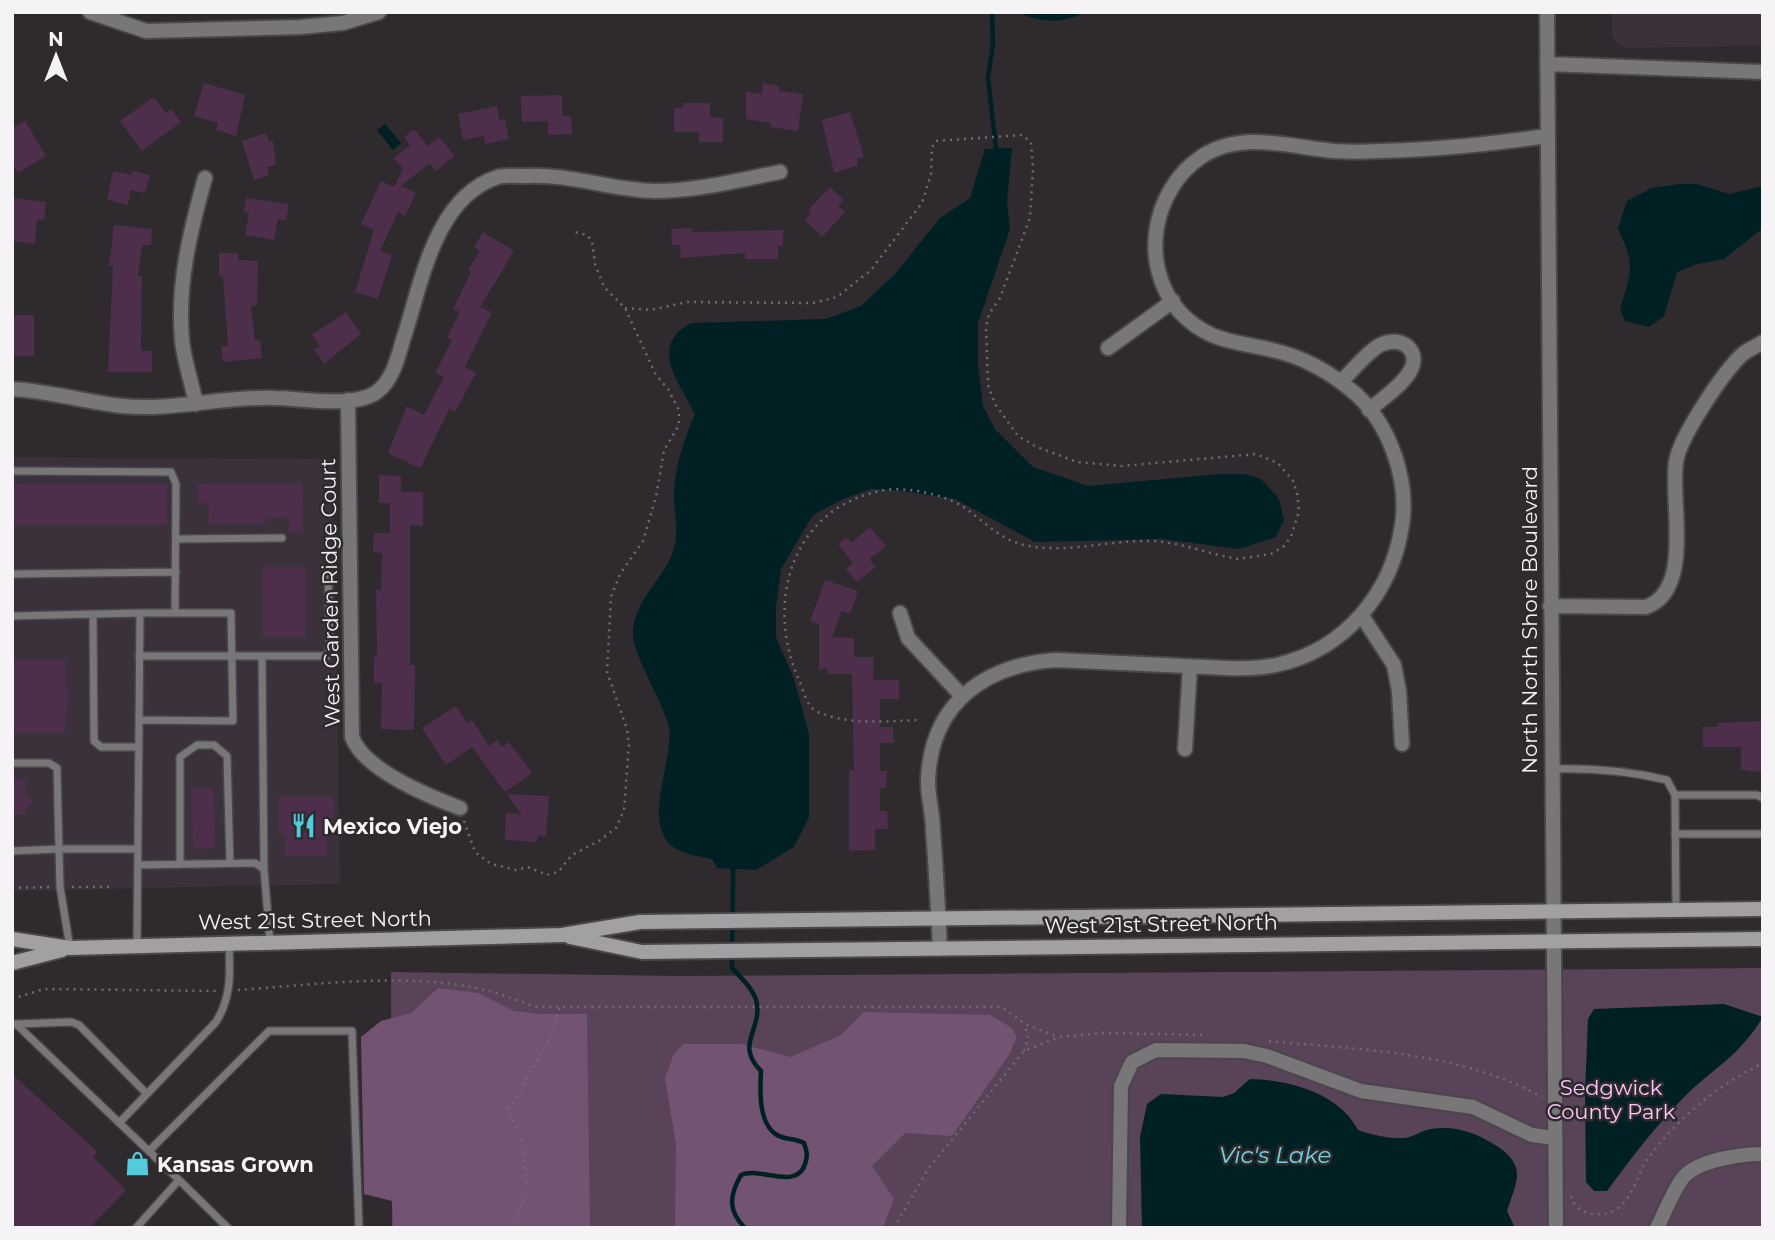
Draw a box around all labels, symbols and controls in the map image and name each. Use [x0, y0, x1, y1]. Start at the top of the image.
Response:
north arrow [21, 21, 91, 91]
text: N [48, 28, 64, 51]
street label: West Garden Ridge Court [315, 458, 345, 728]
street label: North North Shore Boulevard [1517, 466, 1542, 774]
restaurant icon: Mexico Viejo [289, 812, 317, 840]
place label: Mexico Viejo [323, 814, 462, 839]
street label: West 21st Street North [198, 905, 432, 935]
street label: West 21st Street North [1044, 909, 1278, 939]
park label: Sedgwick County Park [1547, 1075, 1676, 1124]
water label: Vic's Lake [1219, 1141, 1331, 1169]
shop icon: Kansas Grown [123, 1150, 151, 1178]
place label: Kansas Grown [157, 1152, 314, 1177]

